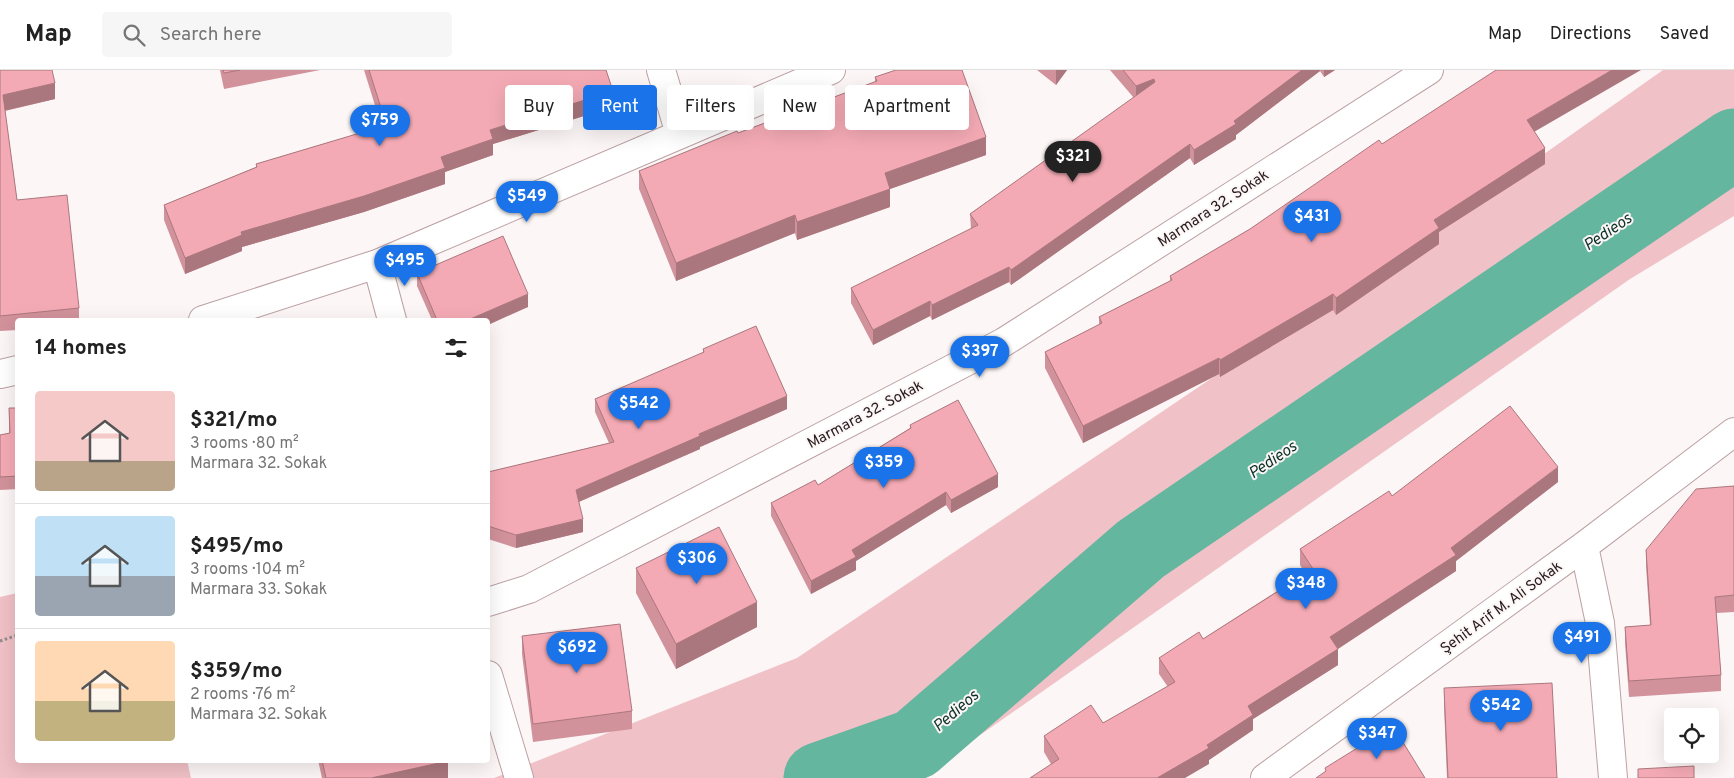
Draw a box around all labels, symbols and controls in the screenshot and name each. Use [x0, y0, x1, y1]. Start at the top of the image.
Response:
search box [102, 12, 452, 57]
text: Map [25, 20, 72, 50]
icon: search [120, 21, 148, 49]
text: Search here [160, 23, 261, 47]
text: Map [1488, 23, 1522, 46]
text: Directions [1550, 23, 1632, 46]
text: Saved [1660, 23, 1709, 46]
chip: Buy [505, 85, 573, 130]
chip: Rent [583, 85, 657, 130]
chip: Filters [667, 85, 754, 130]
chip: New [764, 85, 835, 130]
chip: Apartment [845, 85, 969, 130]
pin: $759 [350, 104, 410, 147]
text: $759 [361, 111, 399, 131]
pin: $321 [1043, 140, 1103, 183]
text: $321 [1055, 147, 1091, 167]
street label: Marmara 32. Sokak [1155, 166, 1273, 252]
pin: $549 [497, 180, 557, 223]
text: $549 [507, 187, 547, 207]
pin: $431 [1282, 200, 1342, 243]
text: $431 [1294, 207, 1330, 227]
water label: Pedieos [1580, 209, 1637, 256]
pin: $495 [375, 244, 435, 287]
text: $495 [385, 251, 425, 271]
icon: filters [442, 334, 470, 362]
text: 14 homes [35, 335, 127, 362]
pin: $397 [950, 336, 1010, 378]
text: $397 [961, 342, 999, 362]
street label: Marmara 32. Sokak [804, 377, 927, 454]
pin: $542 [609, 388, 669, 430]
text: $542 [619, 394, 659, 414]
text: $321/mo [190, 407, 278, 434]
icon: home [75, 411, 135, 471]
text: 3 rooms · 80 m² [190, 434, 299, 454]
water label: Pedieos [1245, 437, 1302, 484]
pin: $359 [854, 446, 914, 489]
text: $359 [865, 453, 903, 473]
text: Marmara 32. Sokak [190, 454, 327, 474]
text: $495/mo [190, 533, 283, 560]
icon: home [75, 536, 135, 596]
pin: $306 [667, 542, 727, 585]
text: $306 [677, 549, 717, 569]
street label: Şehit Arif M. Ali Sokak [1437, 558, 1567, 659]
text: 3 rooms · 104 m² [190, 560, 305, 580]
pin: $348 [1276, 568, 1336, 610]
text: $348 [1286, 574, 1326, 594]
text: Marmara 33. Sokak [190, 580, 327, 600]
pin: $491 [1552, 622, 1612, 664]
text: $491 [1564, 628, 1600, 648]
pin: $692 [547, 632, 607, 674]
text: $692 [557, 638, 597, 658]
text: $359/mo [190, 658, 282, 685]
icon: home [75, 661, 135, 721]
text: 2 rooms · 76 m² [190, 685, 296, 705]
water label: Pedieos [929, 686, 984, 737]
pin: $542 [1471, 690, 1531, 732]
text: $542 [1481, 696, 1521, 716]
text: Marmara 32. Sokak [190, 705, 327, 725]
map controls [1664, 708, 1719, 763]
button: locate [1664, 708, 1719, 763]
pin: $347 [1347, 718, 1407, 760]
text: $347 [1358, 724, 1396, 744]

